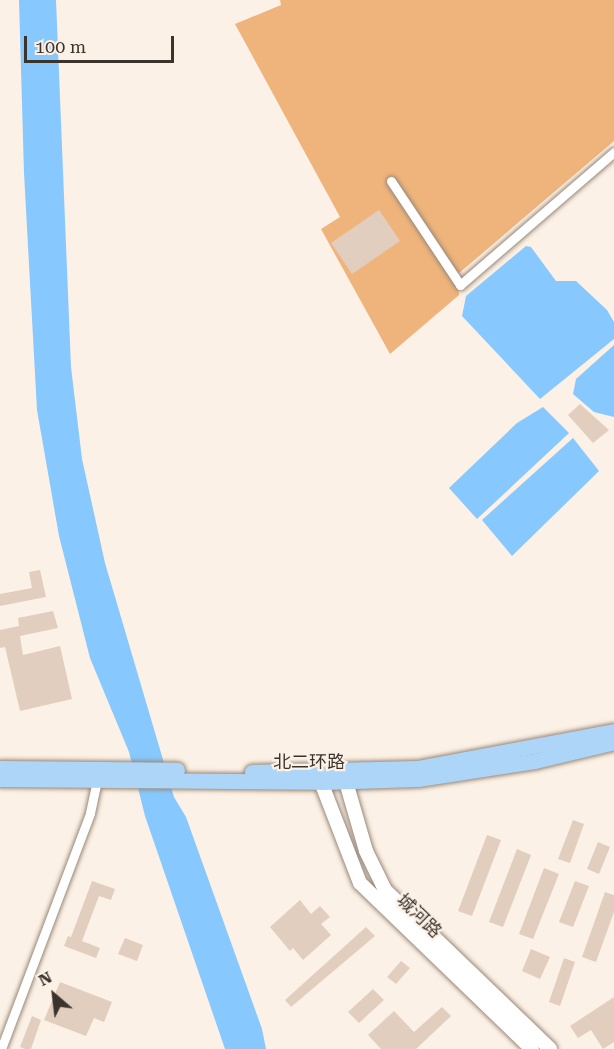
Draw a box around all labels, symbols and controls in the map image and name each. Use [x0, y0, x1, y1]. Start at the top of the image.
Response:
scale bar [27, 24, 177, 62]
text: 100 m [35, 36, 86, 57]
street label: 北二环路 [273, 751, 345, 773]
street label: 城河路 [392, 889, 446, 943]
north arrow [24, 965, 84, 1025]
text: N [35, 967, 55, 990]

